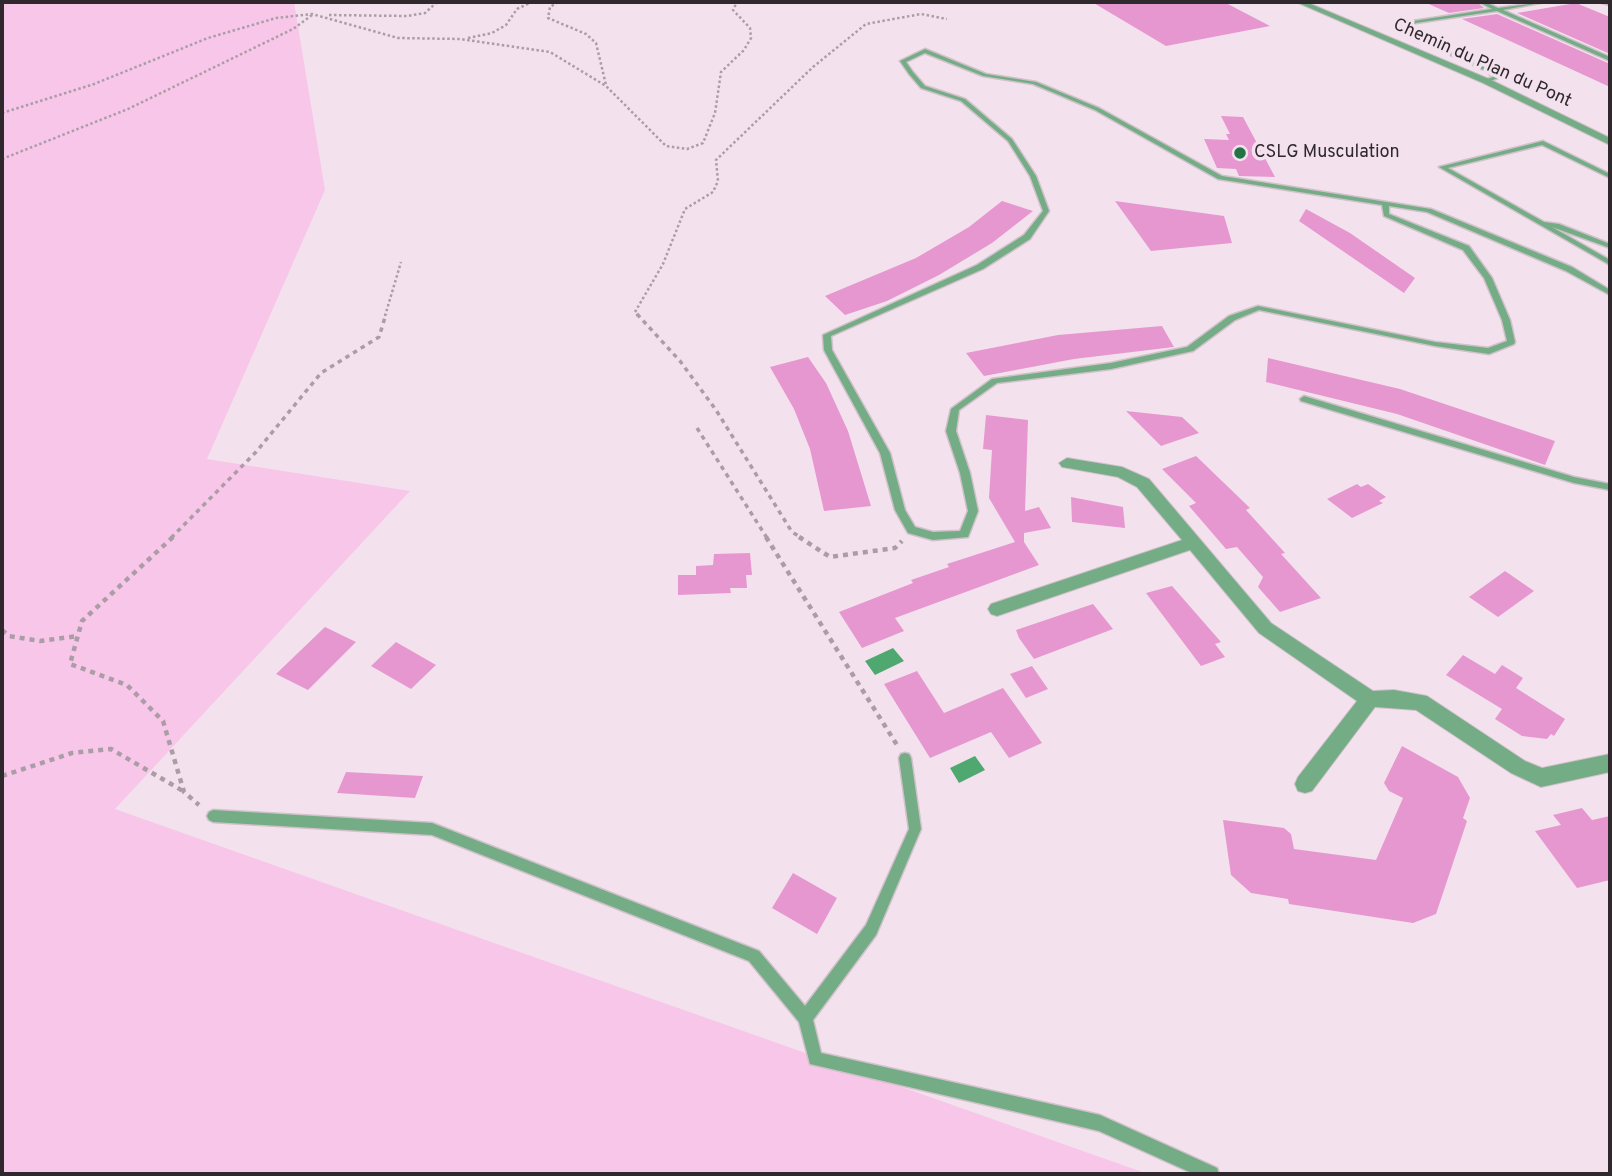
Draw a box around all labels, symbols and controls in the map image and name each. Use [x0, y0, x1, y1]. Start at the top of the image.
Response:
street label: Chemin du Plan du Pont [1389, 15, 1575, 113]
place label: CSLG Musculation [1254, 142, 1400, 164]
marker: CSLG Musculation [1232, 145, 1248, 161]

